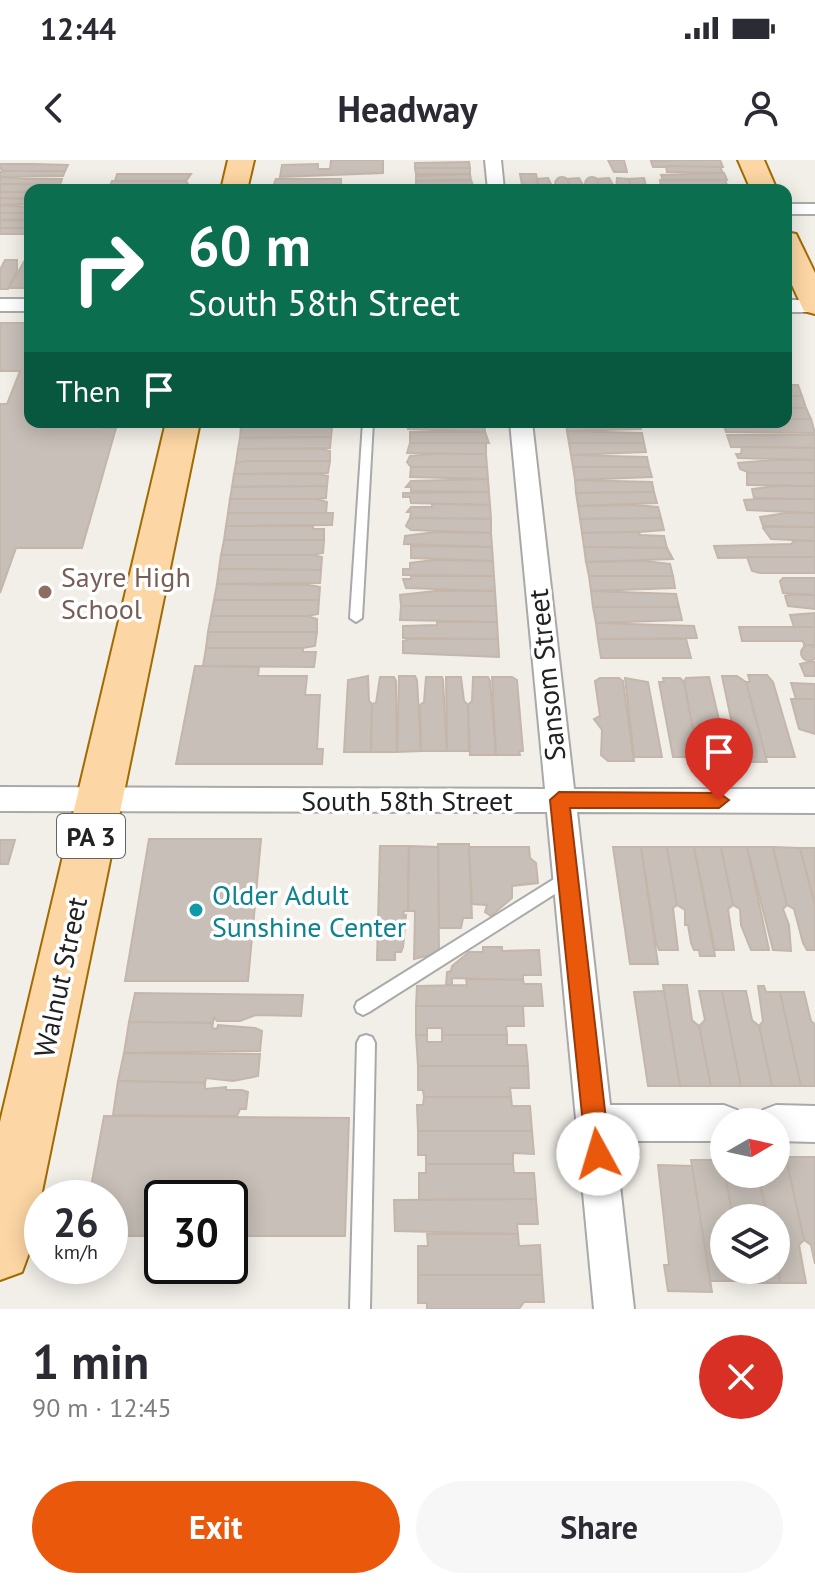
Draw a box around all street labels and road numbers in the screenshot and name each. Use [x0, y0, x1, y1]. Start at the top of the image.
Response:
street label: Sansom Street [519, 587, 573, 763]
street label: South 58th Street [301, 782, 513, 819]
road number: PA 3 [57, 814, 125, 858]
street label: Walnut Street [25, 893, 95, 1061]

